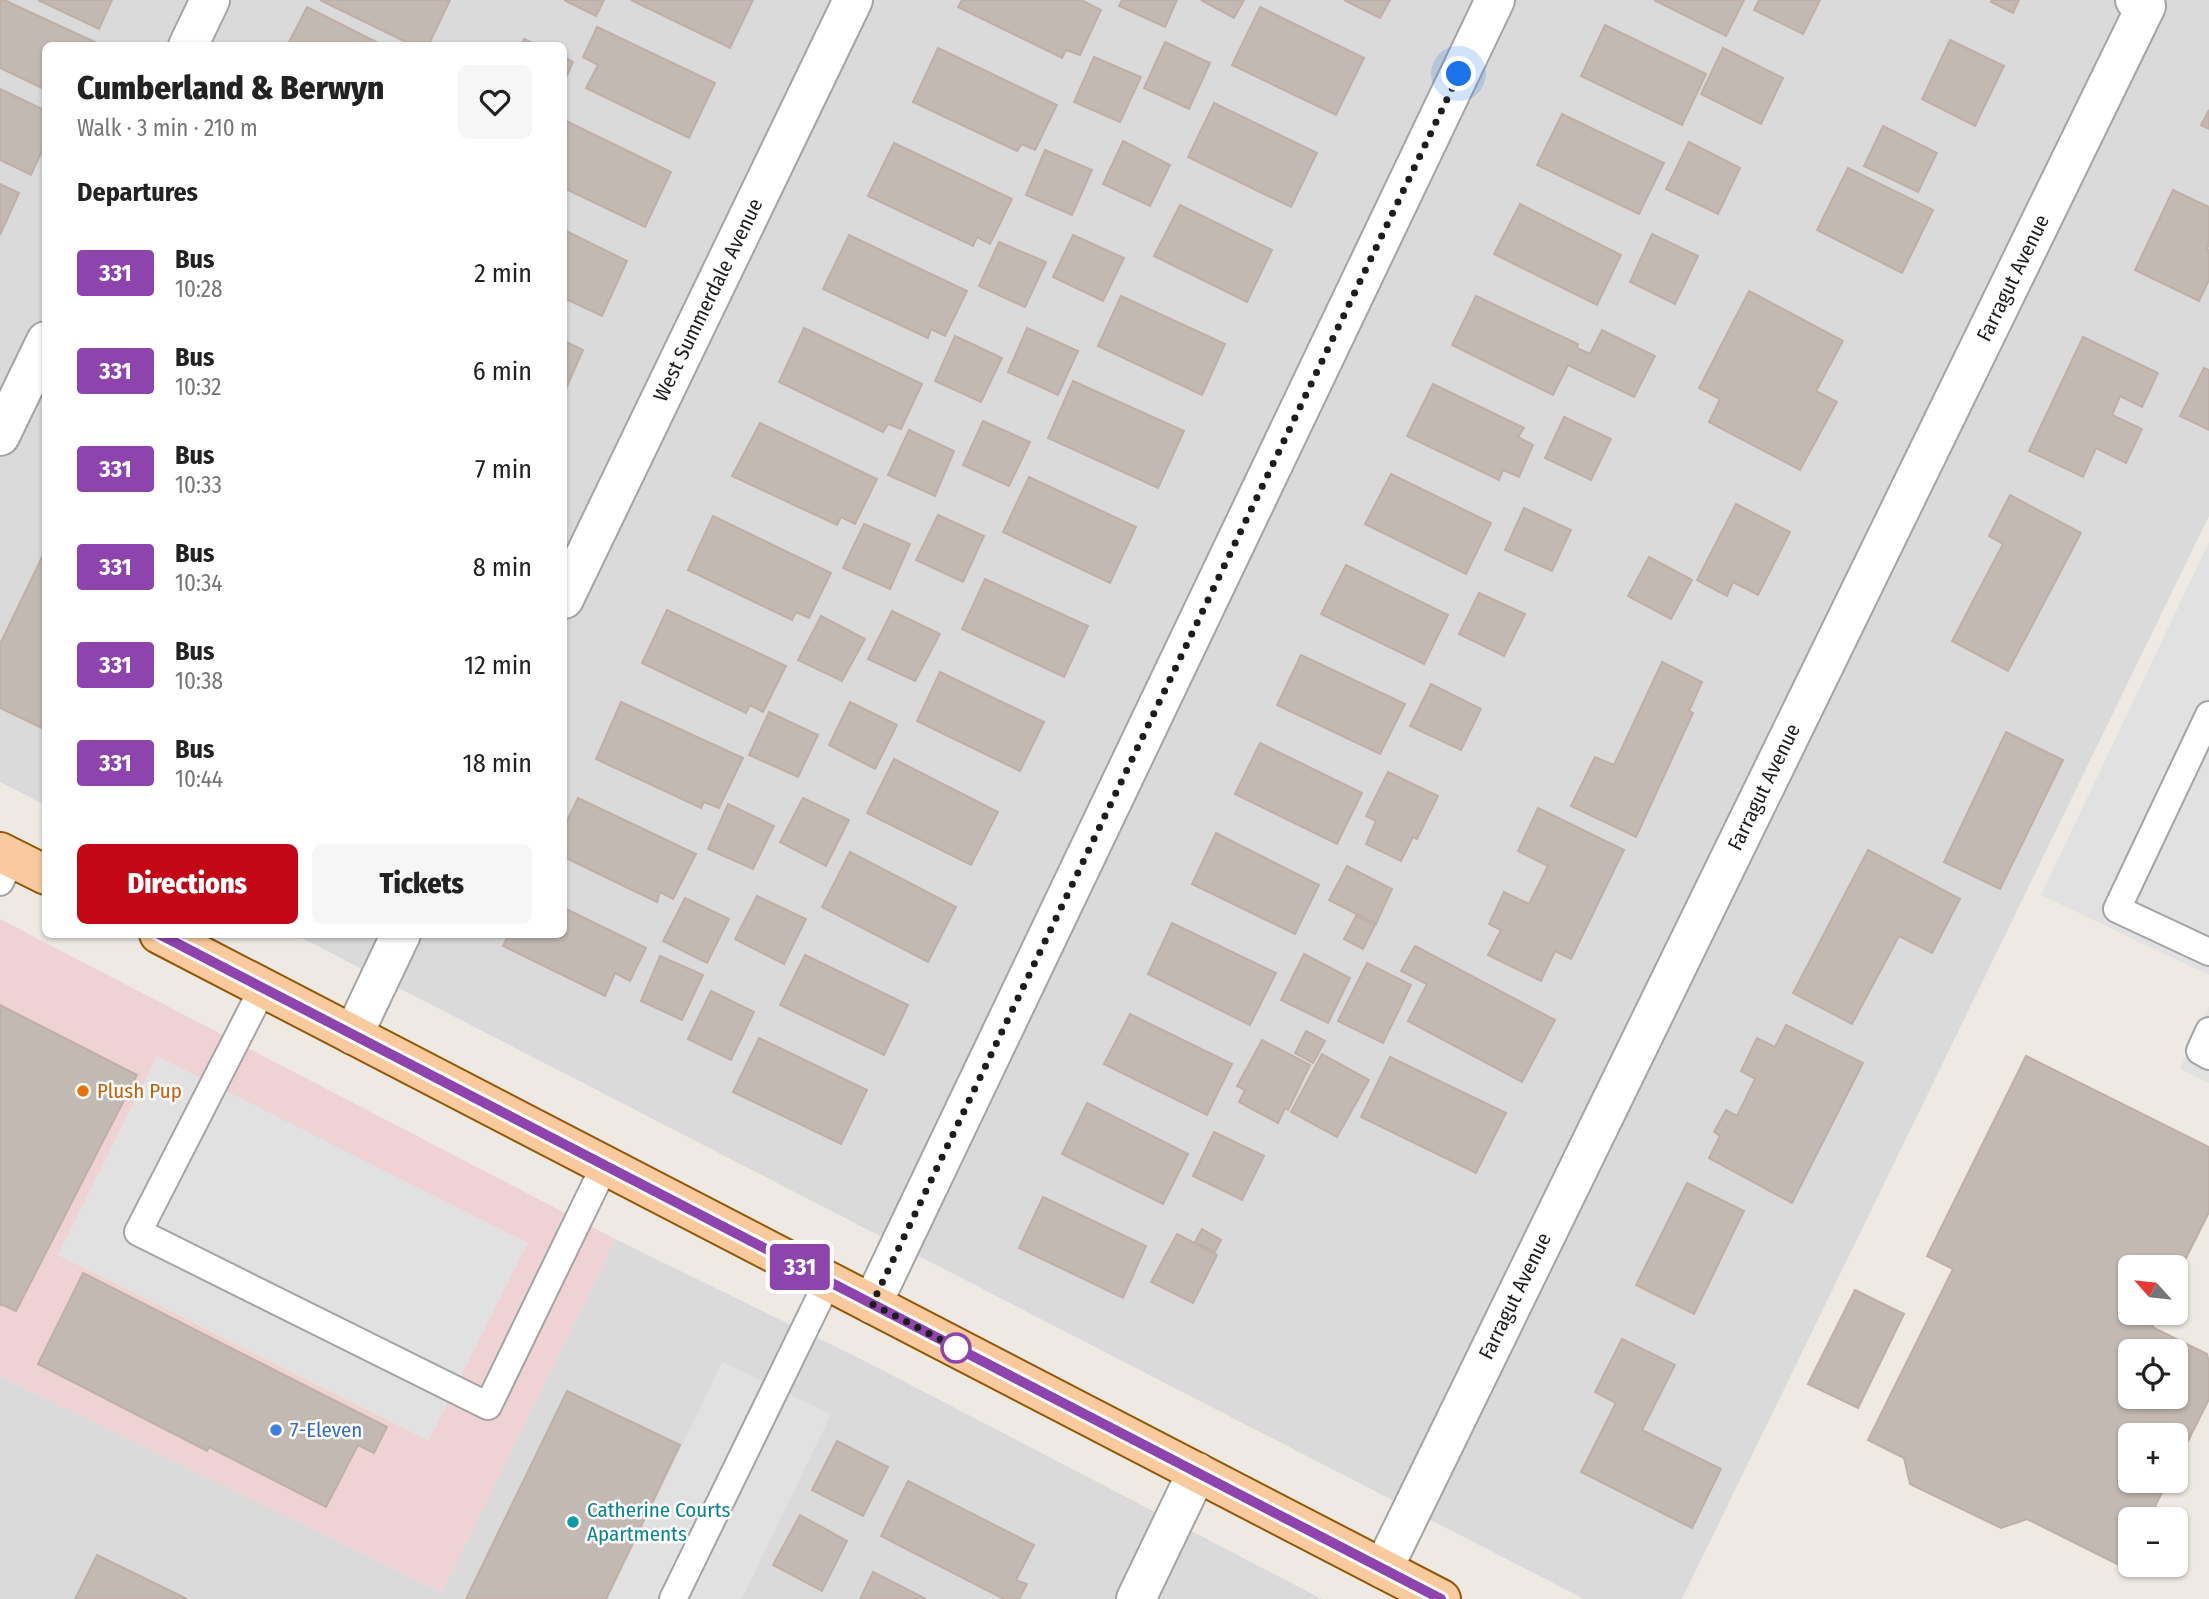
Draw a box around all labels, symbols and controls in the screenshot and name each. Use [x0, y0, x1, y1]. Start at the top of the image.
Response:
your location [1441, 56, 1476, 91]
button: heart [458, 65, 532, 139]
text: Cumberland & Berwyn [77, 68, 384, 108]
text: Walk · 3 min · 210 m [77, 114, 258, 142]
text: Departures [77, 177, 198, 208]
street label: West Summerdale Avenue [648, 194, 768, 406]
street label: Farragut Avenue [1971, 210, 2055, 346]
text: Bus [175, 244, 214, 275]
text: 2 min [474, 258, 532, 289]
text: 331 [99, 259, 132, 287]
text: 10:28 [175, 275, 222, 303]
text: Bus [175, 342, 214, 373]
text: 6 min [473, 356, 532, 387]
text: 331 [99, 357, 132, 385]
text: 10:32 [175, 373, 221, 401]
text: Bus [175, 440, 214, 471]
text: 7 min [475, 454, 532, 485]
text: 331 [99, 455, 132, 483]
text: 10:33 [175, 471, 222, 499]
text: Bus [175, 538, 214, 569]
text: 8 min [473, 552, 532, 583]
text: 331 [99, 553, 132, 581]
text: 10:34 [175, 569, 222, 597]
text: Bus [175, 636, 214, 667]
text: 12 min [464, 650, 532, 681]
text: 331 [99, 651, 132, 679]
text: 10:38 [175, 667, 223, 695]
street label: Farragut Avenue [1722, 719, 1806, 855]
text: Bus [175, 734, 214, 765]
text: 18 min [463, 748, 532, 779]
text: 331 [99, 749, 132, 777]
text: 10:44 [175, 765, 223, 793]
button: Directions [77, 844, 298, 924]
button: Tickets [312, 844, 532, 924]
place label: Plush Pup [97, 1078, 182, 1104]
marker: Plush Pup [75, 1083, 91, 1099]
street label: Farragut Avenue [1473, 1228, 1557, 1364]
line badge: 331 [760, 1244, 840, 1290]
text: 331 [784, 1253, 816, 1281]
north arrow [2118, 1255, 2188, 1325]
map controls [2118, 1255, 2188, 1577]
unlabelled marker [941, 1333, 971, 1363]
button: locate [2118, 1339, 2188, 1409]
place label: 7-Eleven [290, 1417, 362, 1443]
marker: 7-Eleven [268, 1422, 284, 1438]
button: + [2118, 1423, 2188, 1493]
place label: Catherine Courts Apartments [587, 1497, 731, 1547]
button: − [2118, 1507, 2188, 1577]
marker: Catherine Courts Apartments [565, 1514, 581, 1530]

